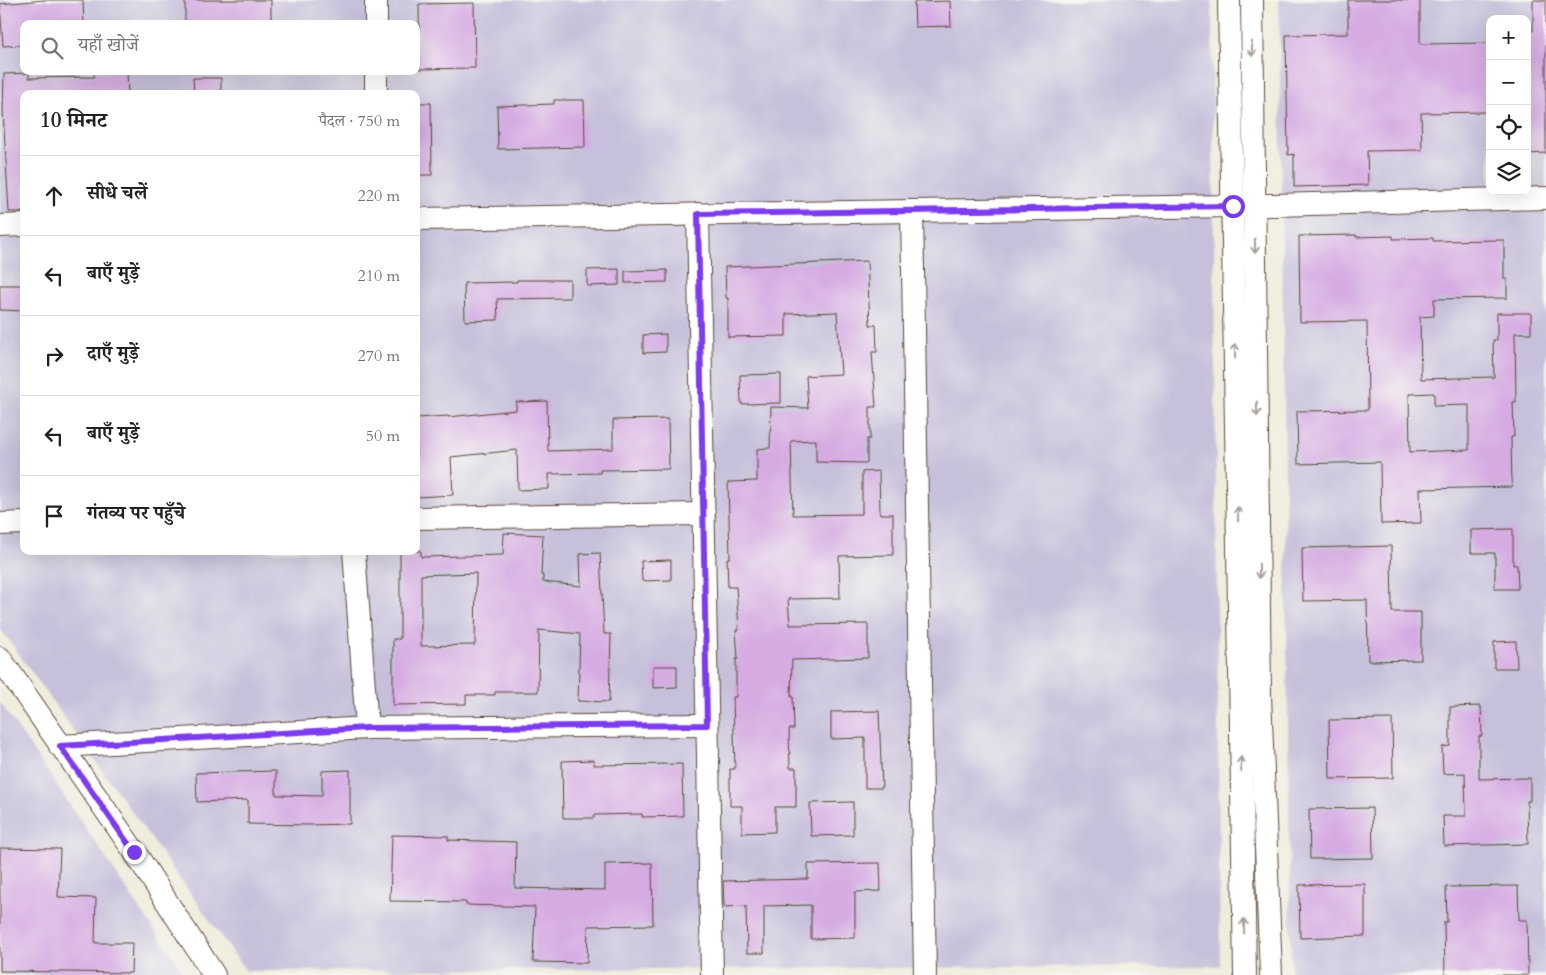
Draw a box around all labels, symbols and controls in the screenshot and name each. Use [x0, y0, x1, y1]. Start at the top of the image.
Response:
map controls [1486, 15, 1531, 195]
button: + [1486, 15, 1531, 60]
search box [20, 20, 420, 75]
text: यहाँ खोजें [78, 32, 139, 58]
icon: search [38, 34, 66, 62]
one-way arrow [1248, 40, 1257, 56]
button: − [1486, 60, 1531, 105]
button: locate [1486, 105, 1531, 150]
text: 10 मिनट [40, 106, 107, 135]
text: पैदल · 750 m [319, 110, 400, 132]
button: layers [1486, 150, 1531, 195]
text: सीधे चलें [87, 180, 147, 206]
icon: ahead [40, 182, 68, 210]
text: 220 m [358, 185, 400, 207]
route start [1222, 195, 1245, 218]
one-way arrow [1250, 238, 1260, 254]
text: बाएँ मुड़ें [87, 260, 139, 286]
icon: left [40, 262, 68, 290]
text: 210 m [358, 265, 400, 287]
text: दाएँ मुड़ें [87, 340, 139, 366]
icon: right [40, 342, 68, 370]
one-way arrow [1230, 344, 1240, 360]
text: 270 m [358, 345, 400, 367]
one-way arrow [1252, 400, 1262, 416]
text: बाएँ मुड़ें [87, 420, 139, 446]
icon: left [40, 422, 68, 450]
text: 50 m [366, 425, 400, 447]
text: गंतव्य पर पहुँचे [87, 500, 185, 526]
icon: arrive [40, 502, 68, 530]
one-way arrow [1233, 506, 1242, 522]
one-way arrow [1254, 562, 1264, 579]
one-way arrow [1237, 756, 1246, 772]
route end [123, 841, 146, 864]
one-way arrow [1239, 919, 1249, 935]

